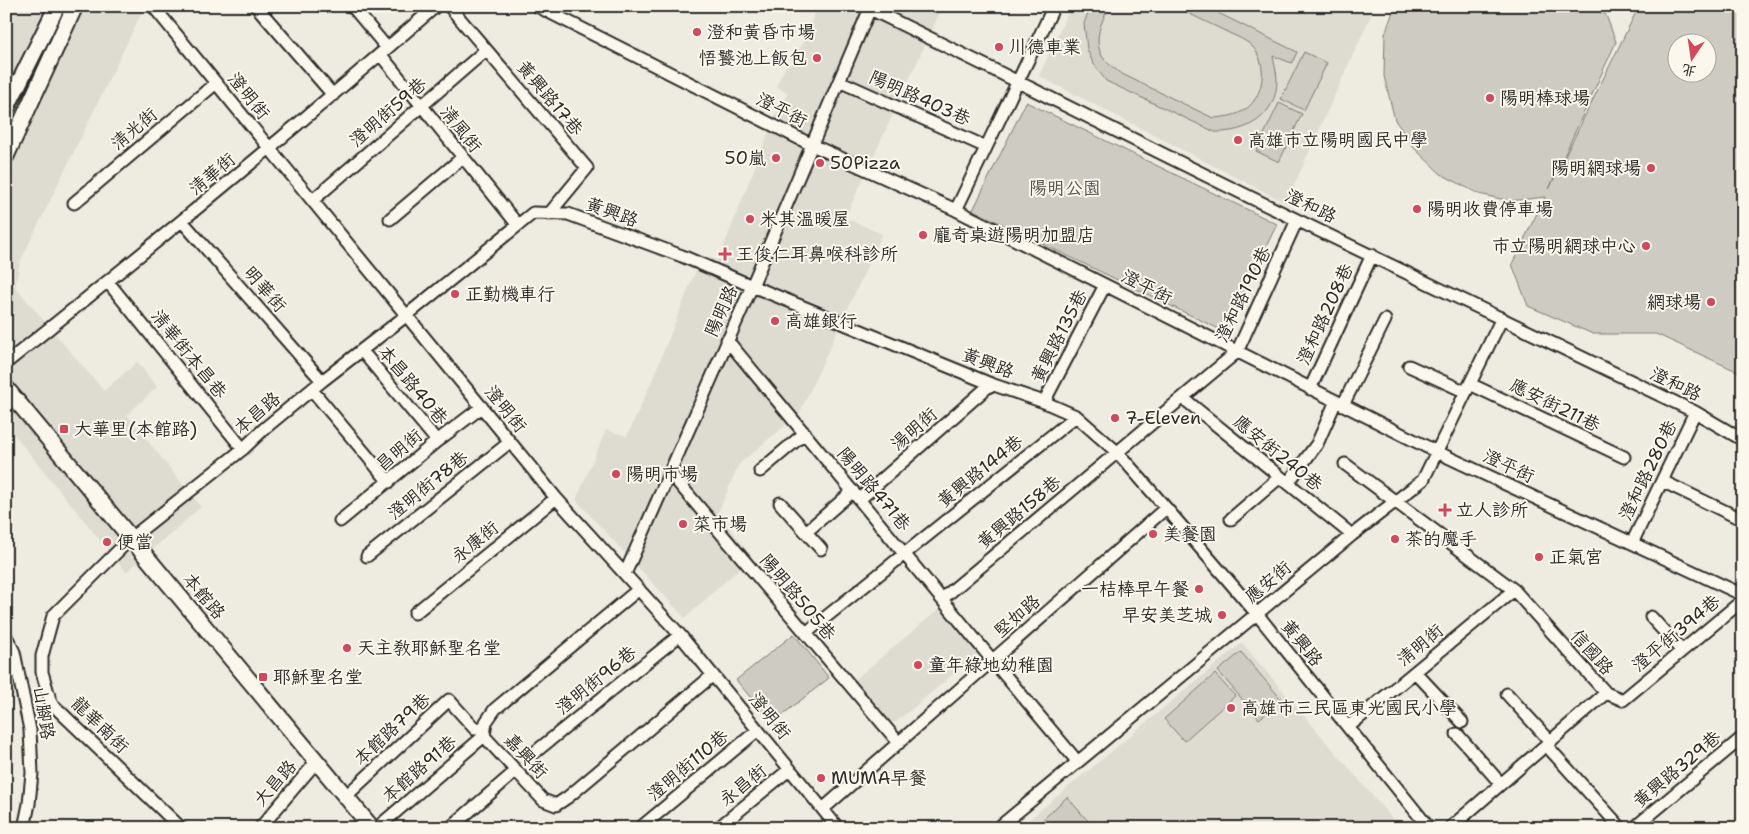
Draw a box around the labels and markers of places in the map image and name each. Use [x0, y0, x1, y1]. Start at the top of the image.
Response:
place label: 澄和黃昏市場 [707, 20, 815, 44]
marker: 澄和黃昏市場 [691, 26, 703, 38]
place label: 川德車業 [1009, 35, 1081, 59]
marker: 川德車業 [993, 41, 1005, 53]
place label: 悟饕池上飯包 [699, 46, 807, 70]
marker: 悟饕池上飯包 [811, 52, 823, 64]
place label: 陽明棒球場 [1500, 86, 1590, 110]
marker: 陽明棒球場 [1484, 92, 1496, 104]
place label: 高雄市立陽明國民中學 [1248, 128, 1428, 152]
marker: 高雄市立陽明國民中學 [1232, 134, 1244, 146]
place label: 50嵐 [725, 146, 766, 170]
place label: 50Pizza [830, 151, 900, 175]
marker: 50嵐 [770, 152, 782, 164]
place label: 陽明網球場 [1551, 156, 1641, 180]
marker: 50Pizza [814, 157, 826, 169]
marker: 陽明網球場 [1645, 162, 1657, 174]
place label: 陽明收費停車場 [1427, 197, 1553, 221]
marker: 陽明收費停車場 [1411, 203, 1423, 215]
place label: 米其溫暖屋 [760, 207, 850, 231]
marker: 米其溫暖屋 [744, 213, 756, 225]
place label: 龐奇桌遊陽明加盟店 [933, 223, 1095, 247]
marker: 龐奇桌遊陽明加盟店 [917, 229, 929, 241]
place label: 市立陽明網球中心 [1492, 234, 1636, 258]
marker: 市立陽明網球中心 [1640, 240, 1652, 252]
place label: 王俊仁耳鼻喉科診所 [736, 242, 898, 266]
marker: 王俊仁耳鼻喉科診所 [718, 247, 732, 261]
place label: 正勤機車行 [465, 282, 555, 306]
marker: 正勤機車行 [449, 288, 461, 300]
place label: 網球場 [1647, 290, 1701, 314]
marker: 網球場 [1705, 296, 1717, 308]
place label: 高雄銀行 [785, 309, 857, 333]
marker: 高雄銀行 [769, 315, 781, 327]
place label: 7-Eleven [1125, 406, 1201, 430]
marker: 7-Eleven [1109, 412, 1121, 424]
place label: 大華里(本館路) [74, 417, 197, 441]
marker: 大華里(本館路) [58, 423, 70, 435]
place label: 陽明市場 [626, 462, 698, 486]
marker: 陽明市場 [610, 468, 622, 480]
place label: 立人診所 [1456, 498, 1528, 522]
marker: 立人診所 [1438, 503, 1452, 517]
place label: 菜市場 [693, 512, 747, 536]
marker: 菜市場 [677, 518, 689, 530]
place label: 美餐園 [1163, 522, 1217, 546]
place label: 茶的魔手 [1405, 527, 1477, 551]
marker: 美餐園 [1147, 528, 1159, 540]
place label: 便當 [117, 530, 153, 554]
marker: 茶的魔手 [1389, 533, 1401, 545]
marker: 便當 [101, 536, 113, 548]
place label: 正氣宮 [1549, 545, 1603, 569]
marker: 正氣宮 [1533, 551, 1545, 563]
place label: 一桔棒早午餐 [1081, 577, 1189, 601]
marker: 一桔棒早午餐 [1193, 583, 1205, 595]
place label: 早安美芝城 [1122, 603, 1212, 627]
marker: 早安美芝城 [1216, 609, 1228, 621]
place label: 天主教耶穌聖名堂 [357, 636, 501, 660]
marker: 天主教耶穌聖名堂 [341, 642, 353, 654]
place label: 童年綠地幼稚園 [928, 653, 1054, 677]
marker: 童年綠地幼稚園 [912, 659, 924, 671]
place label: 耶穌聖名堂 [273, 665, 363, 689]
marker: 耶穌聖名堂 [257, 671, 269, 683]
place label: 高雄市三民區東光國民小學 [1241, 696, 1457, 720]
marker: 高雄市三民區東光國民小學 [1225, 702, 1237, 714]
place label: MUMA早餐 [831, 766, 926, 790]
marker: MUMA早餐 [815, 772, 827, 784]

